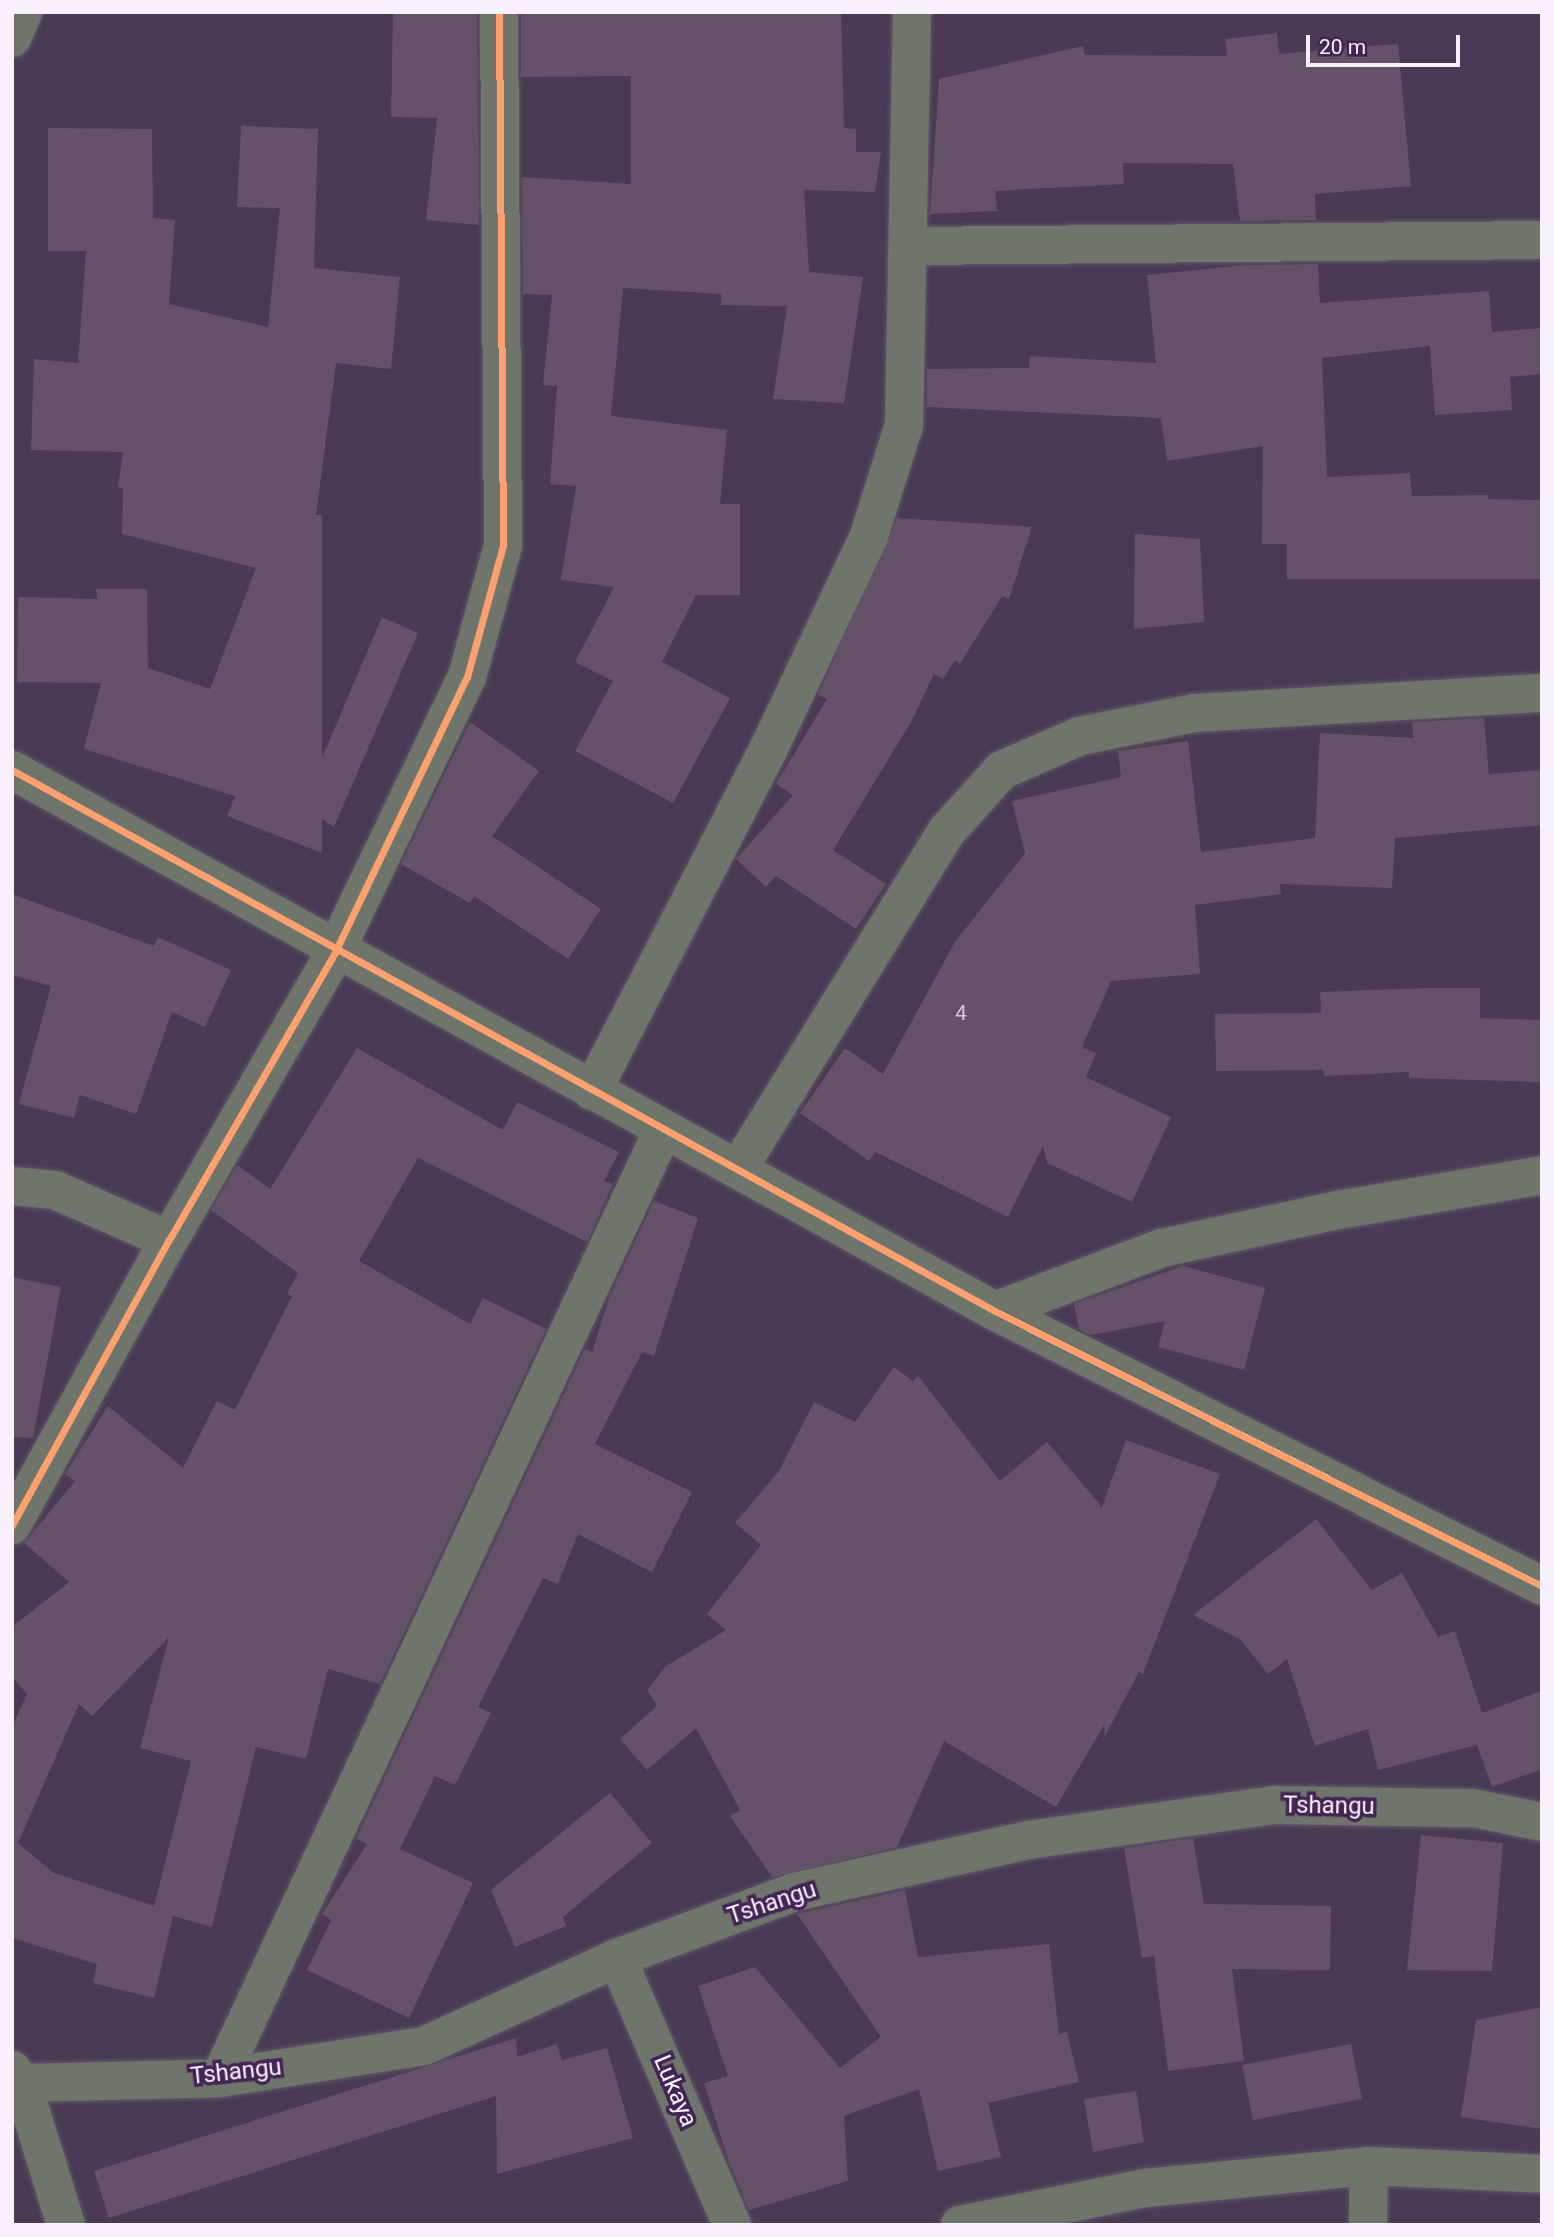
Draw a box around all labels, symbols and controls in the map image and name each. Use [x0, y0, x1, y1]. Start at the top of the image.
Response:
scale bar [1309, 21, 1463, 65]
text: 20 m [1319, 35, 1366, 59]
house number: 4 [955, 1000, 967, 1026]
street label: Tshangu [1283, 1791, 1375, 1821]
street label: Tshangu [724, 1875, 820, 1931]
street label: Lukaya [647, 2051, 703, 2131]
street label: Tshangu [189, 2053, 283, 2091]

